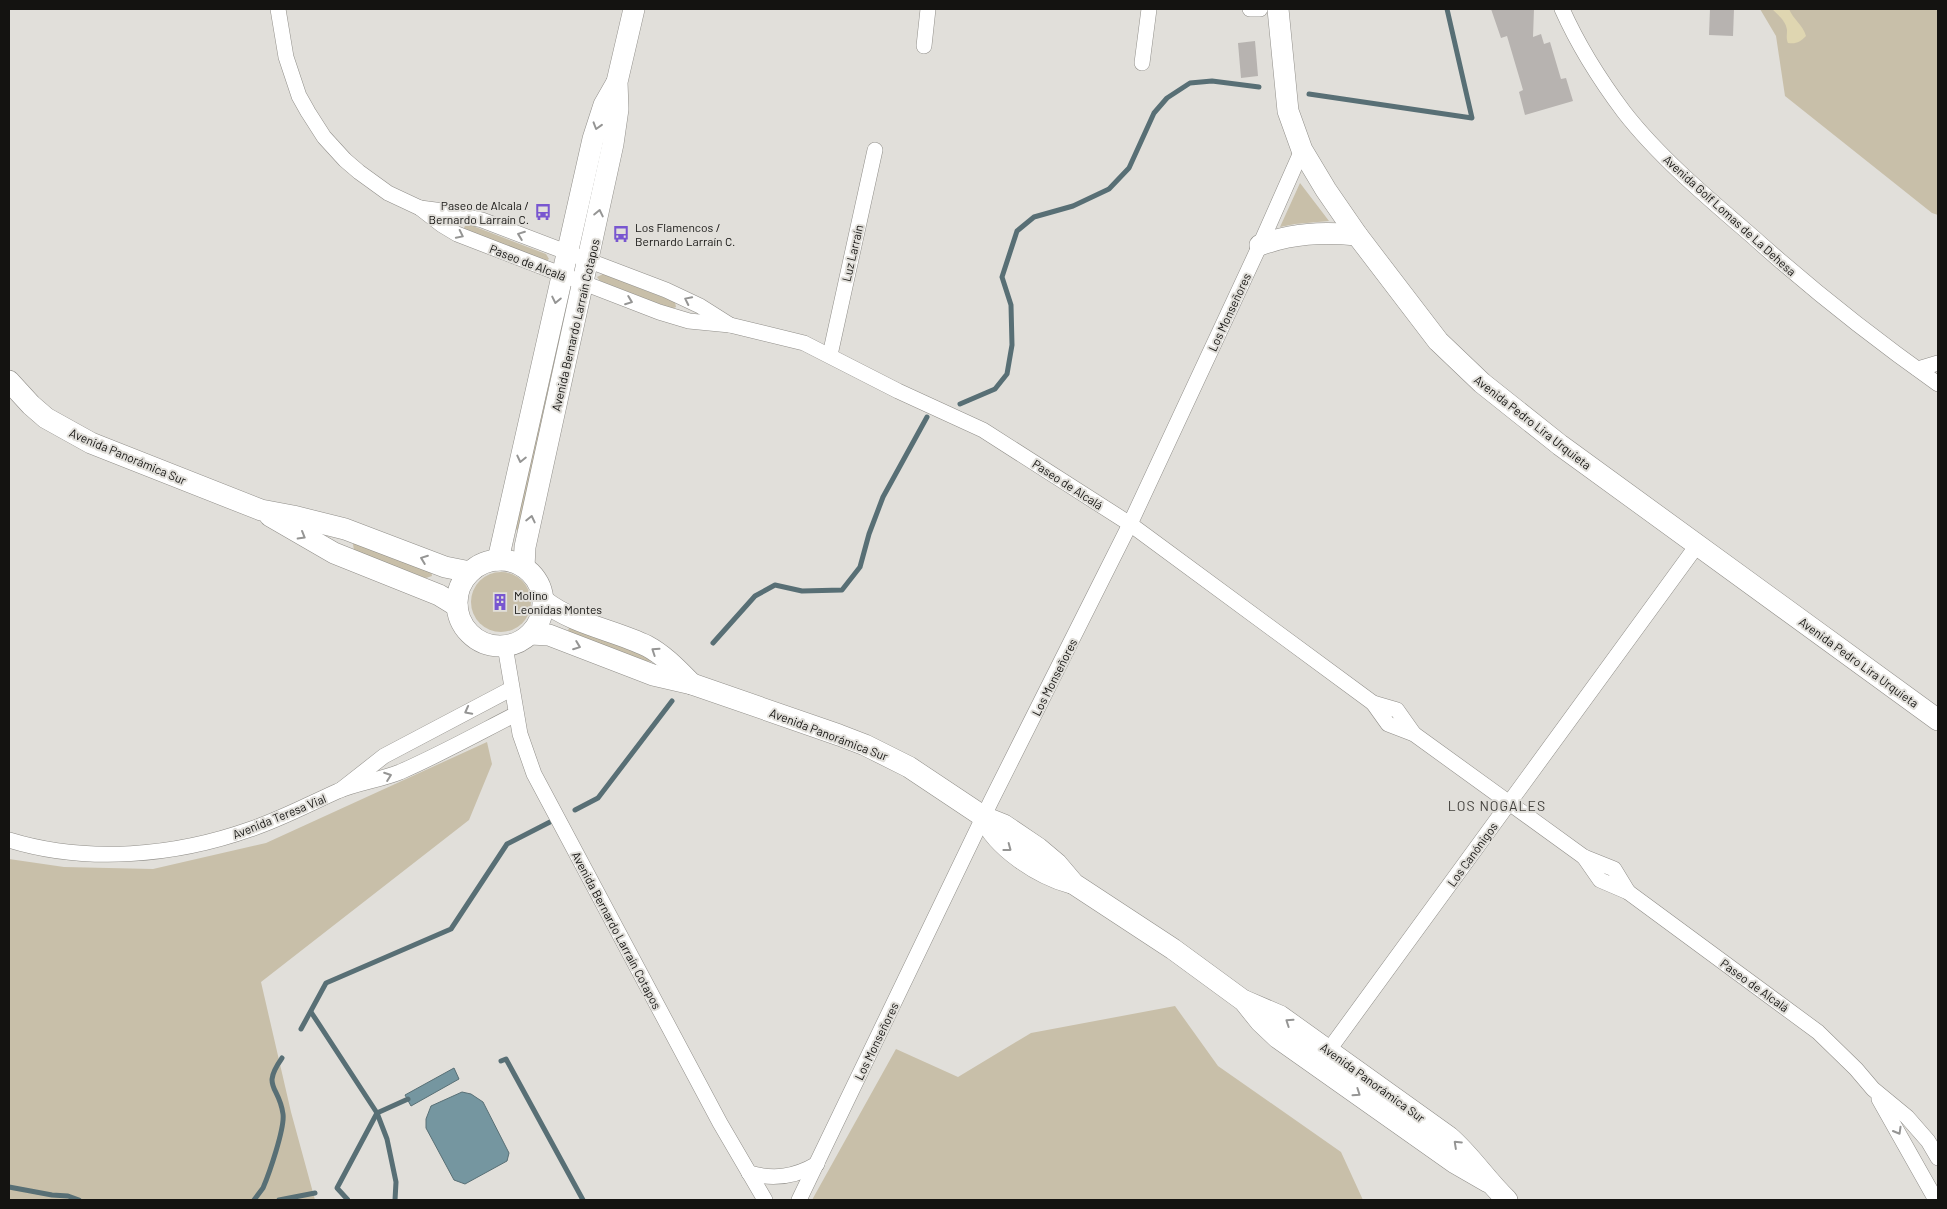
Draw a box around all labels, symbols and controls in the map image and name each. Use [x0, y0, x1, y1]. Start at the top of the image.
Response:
one-way arrow [592, 121, 602, 129]
street label: Avenida Golf Lomas de La Dehesa [1661, 152, 1799, 278]
place label: Paseo de Alcala / Bernardo Larraín C. [429, 198, 529, 226]
bus stop icon: Paseo de Alcala / Bernardo Larraín C. [533, 202, 553, 222]
one-way arrow [593, 209, 604, 217]
place label: Los Flamencos / Bernardo Larraín C. [635, 220, 735, 248]
street label: Luz Larraín [839, 223, 865, 283]
bus stop icon: Los Flamencos / Bernardo Larraín C. [611, 224, 631, 244]
one-way arrow [455, 229, 464, 239]
one-way arrow [517, 231, 526, 241]
street label: Avenida Bernardo Larraín Cotapos [548, 237, 602, 413]
street label: Paseo de Alcalá [488, 241, 568, 283]
street label: Los Monseñores [1205, 270, 1253, 353]
one-way arrow [551, 295, 562, 304]
one-way arrow [625, 295, 633, 305]
one-way arrow [684, 296, 693, 306]
street label: Avenida Pedro Lira Urquieta [1472, 372, 1594, 472]
street label: Avenida Panorámica Sur [67, 425, 189, 487]
one-way arrow [516, 454, 527, 463]
street label: Paseo de Alcalá [1030, 456, 1106, 512]
one-way arrow [525, 515, 536, 523]
one-way arrow [297, 530, 306, 540]
one-way arrow [420, 555, 429, 565]
place label: Molino Leonidas Montes [514, 588, 602, 616]
building icon: Molino Leonidas Montes [490, 592, 510, 612]
street label: Avenida Pedro Lira Urquieta [1797, 614, 1921, 710]
street label: Los Monseñores [1029, 636, 1080, 718]
one-way arrow [573, 640, 581, 650]
one-way arrow [652, 648, 661, 658]
one-way arrow [464, 705, 473, 715]
street label: Avenida Panorámica Sur [768, 705, 891, 763]
one-way arrow [383, 772, 392, 782]
street label: Avenida Teresa Vial [230, 791, 328, 841]
district label: LOS NOGALES [1448, 797, 1546, 814]
street label: Los Canónigos [1444, 819, 1500, 889]
one-way arrow [1003, 842, 1012, 851]
street label: Avenida Bernardo Larraín Cotapos [569, 849, 665, 1011]
street label: Paseo de Alcalá [1718, 956, 1792, 1014]
street label: Los Monseñores [851, 1000, 901, 1082]
one-way arrow [1285, 1019, 1295, 1028]
street label: Avenida Panorámica Sur [1318, 1039, 1428, 1125]
one-way arrow [1351, 1087, 1361, 1096]
one-way arrow [1892, 1125, 1902, 1134]
one-way arrow [1454, 1141, 1463, 1150]

